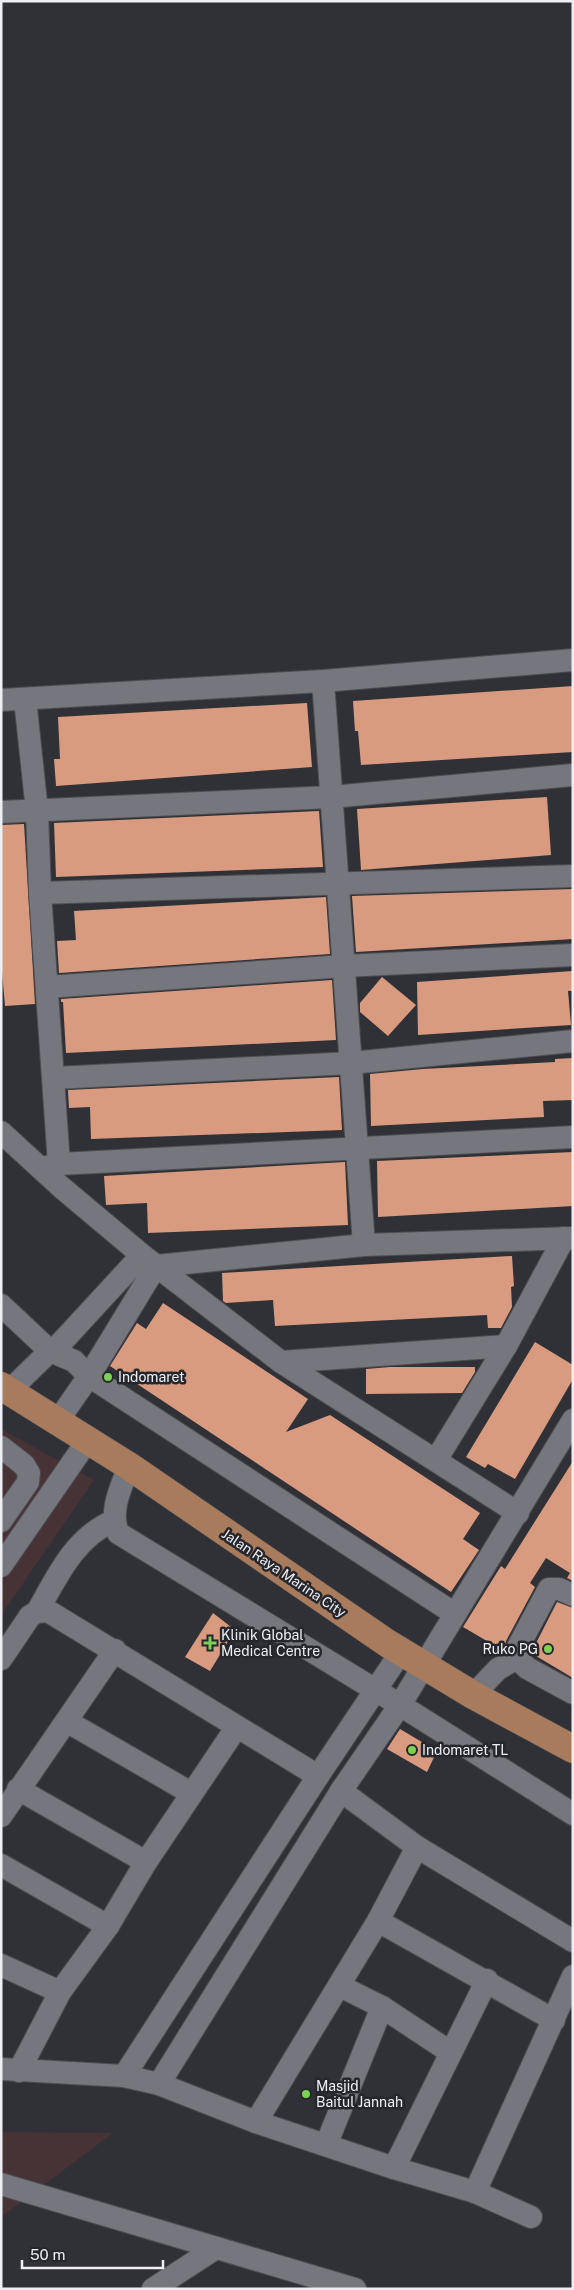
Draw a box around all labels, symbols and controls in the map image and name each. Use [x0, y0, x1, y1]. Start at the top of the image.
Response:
place label: Indomaret [118, 1369, 185, 1385]
marker: Indomaret [102, 1371, 114, 1383]
street label: Jalan Raya Marina City [219, 1525, 350, 1621]
place label: Klinik Global Medical Centre [221, 1627, 320, 1659]
marker: Klinik Global Medical Centre [203, 1636, 217, 1650]
place label: Ruko PG [482, 1641, 538, 1657]
marker: Ruko PG [542, 1643, 554, 1655]
place label: Indomaret TL [422, 1742, 508, 1758]
marker: Indomaret TL [406, 1744, 418, 1756]
place label: Masjid Baitul Jannah [316, 2078, 403, 2110]
marker: Masjid Baitul Jannah [300, 2088, 312, 2100]
scale bar [22, 2238, 164, 2270]
text: 50 m [30, 2246, 65, 2263]

